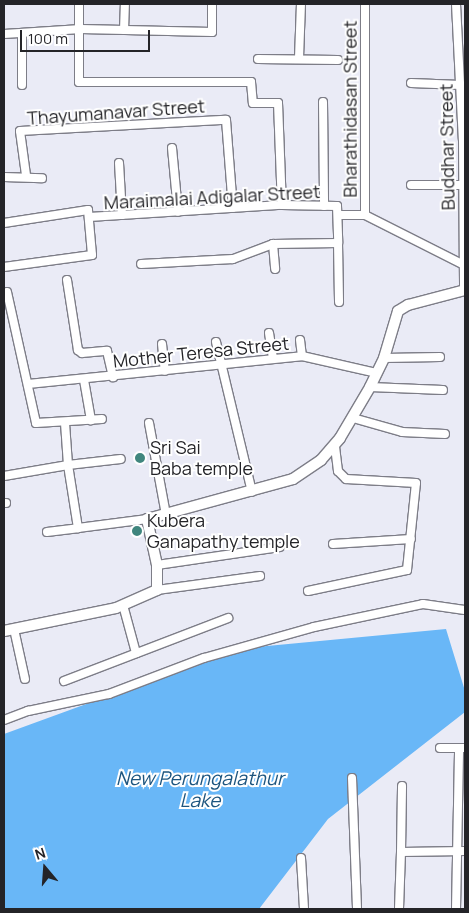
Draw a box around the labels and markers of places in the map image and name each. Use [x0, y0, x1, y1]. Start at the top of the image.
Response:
place label: Sri Sai Baba temple [150, 437, 253, 479]
marker: Sri Sai Baba temple [134, 452, 146, 464]
place label: Kubera Ganapathy temple [147, 510, 300, 552]
marker: Kubera Ganapathy temple [131, 525, 143, 537]

